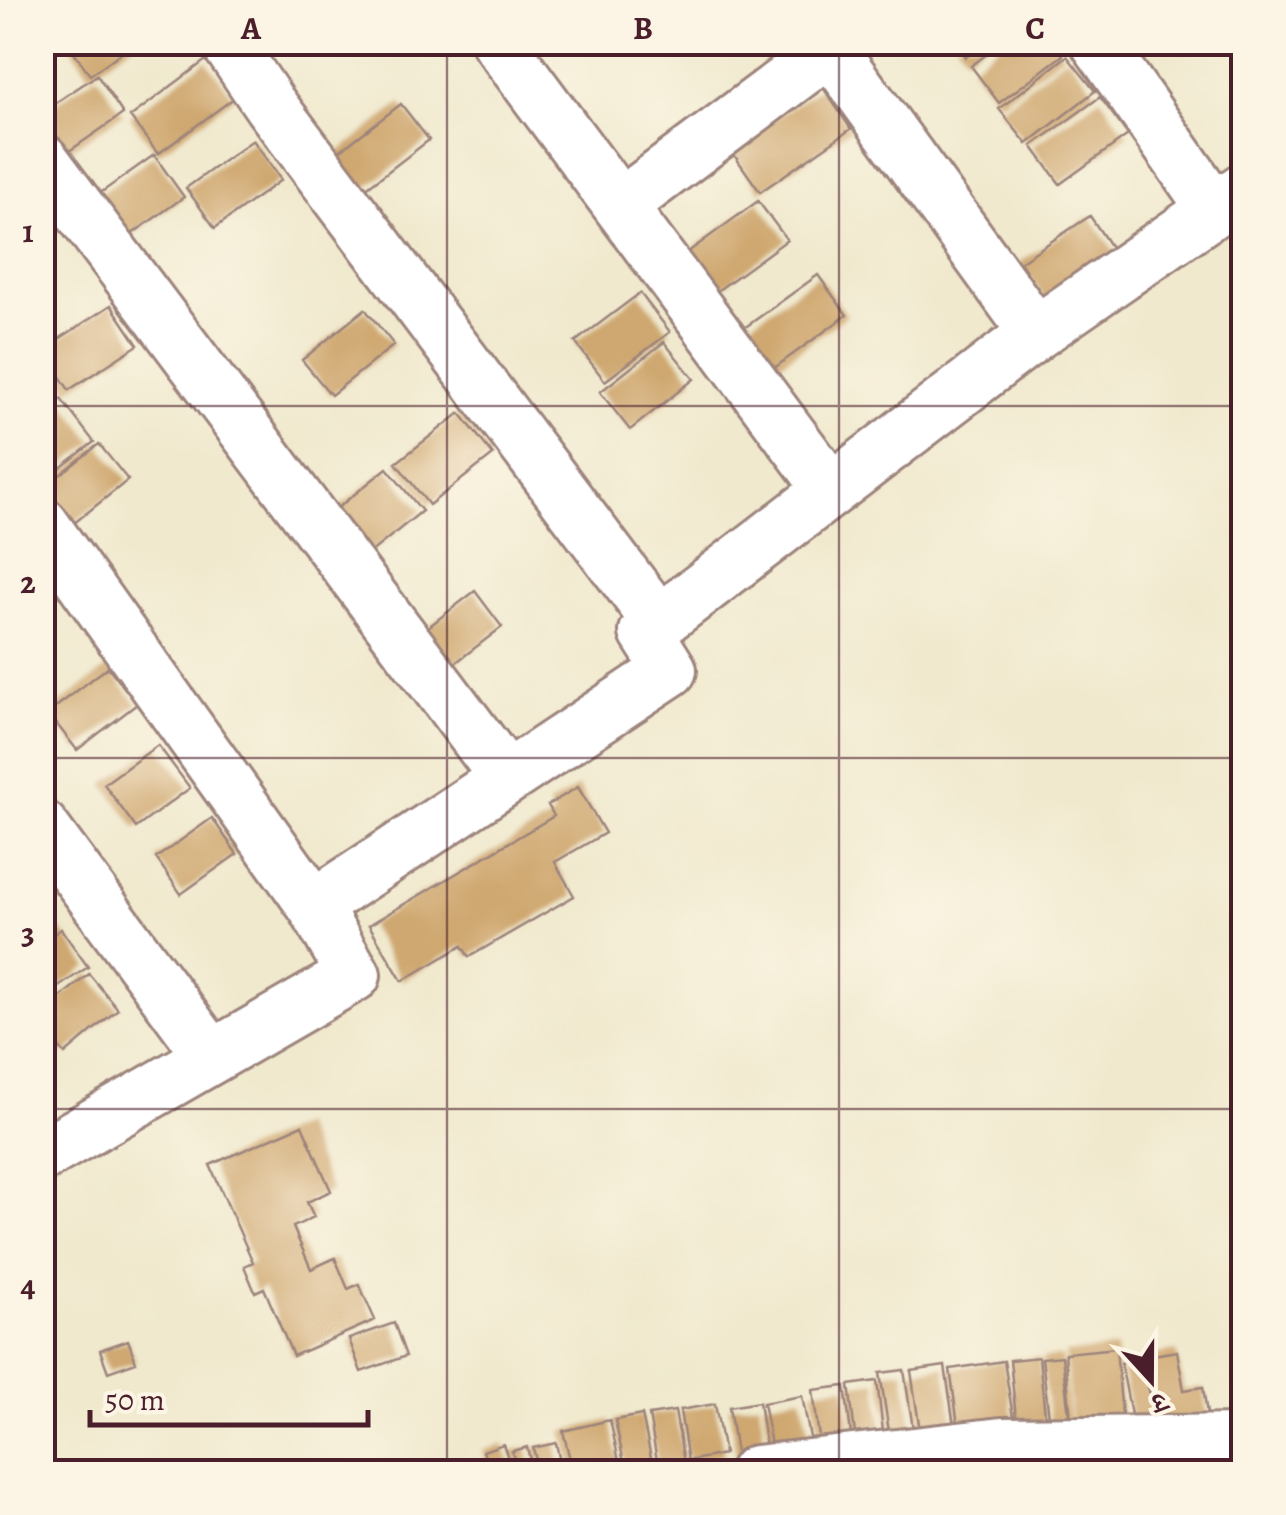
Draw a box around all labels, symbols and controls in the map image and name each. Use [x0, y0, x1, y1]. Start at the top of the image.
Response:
text: A [240, 6, 262, 50]
text: B [633, 6, 653, 50]
text: C [1025, 6, 1045, 50]
text: 1 [22, 209, 34, 253]
text: 2 [20, 560, 36, 604]
text: 3 [21, 911, 35, 955]
text: 4 [20, 1263, 36, 1307]
north arrow [1101, 1330, 1201, 1430]
scale bar [90, 1365, 368, 1427]
text: 50 m [105, 1380, 165, 1420]
text: उ [1145, 1381, 1175, 1423]

